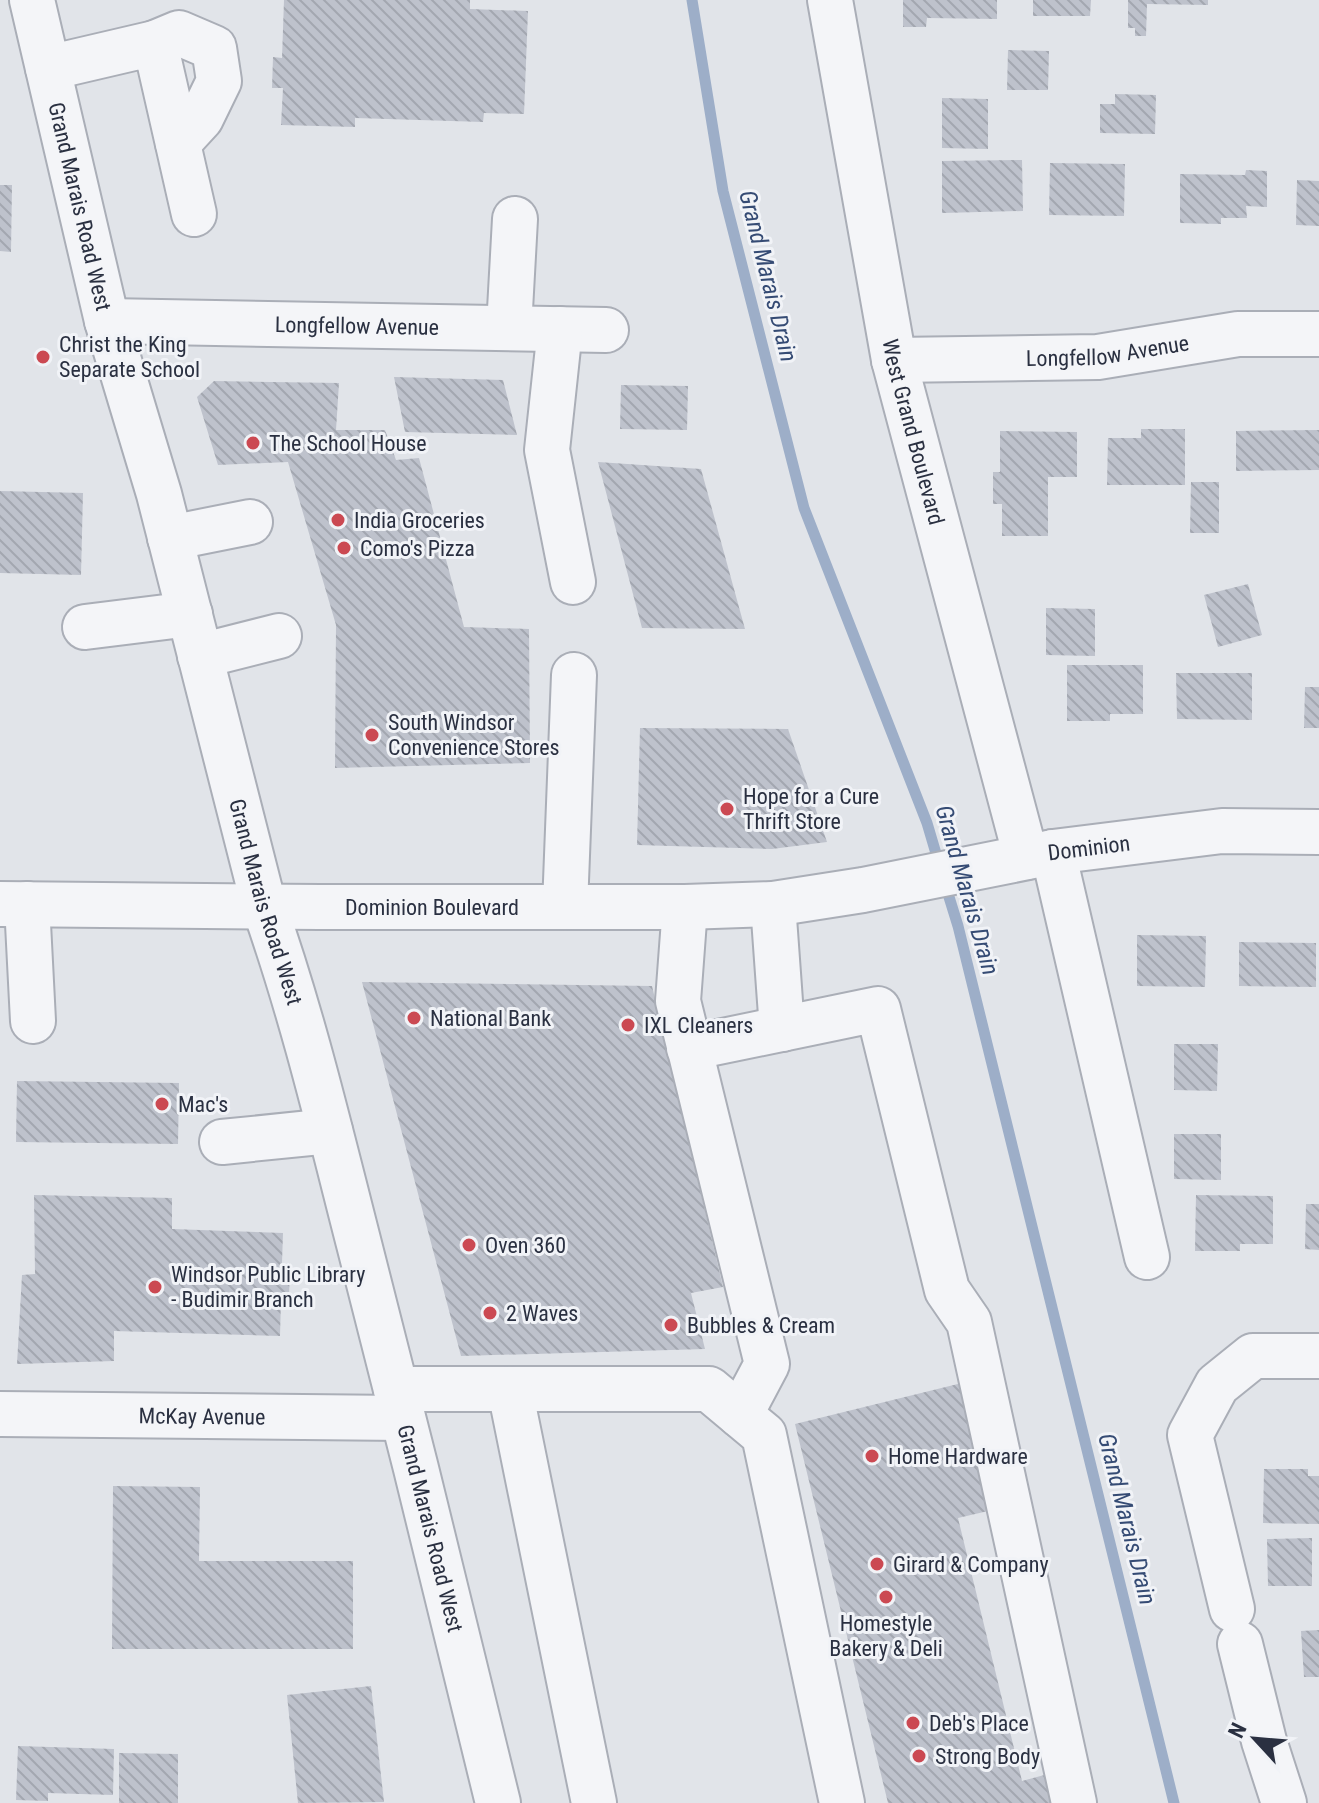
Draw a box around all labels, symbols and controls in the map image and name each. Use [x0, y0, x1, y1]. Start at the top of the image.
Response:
street label: Grand Marais Road West [43, 100, 116, 313]
water label: Grand Marais Drain [733, 187, 803, 365]
street label: Longfellow Avenue [275, 312, 439, 340]
street label: Longfellow Avenue [1026, 330, 1191, 371]
place label: Christ the King Separate School [59, 332, 200, 382]
street label: West Grand Boulevard [877, 337, 949, 528]
marker: Christ the King Separate School [34, 348, 52, 366]
place label: The School House [269, 431, 426, 456]
marker: The School House [244, 434, 262, 452]
place label: India Groceries [354, 508, 485, 533]
marker: India Groceries [329, 511, 347, 529]
place label: Como's Pizza [360, 536, 475, 561]
marker: Como's Pizza [335, 539, 353, 557]
place label: South Windsor Convenience Stores [388, 710, 560, 760]
marker: South Windsor Convenience Stores [363, 726, 381, 744]
place label: Hope for a Cure Thrift Store [743, 784, 879, 834]
street label: Grand Marais Road West [224, 796, 307, 1008]
marker: Hope for a Cure Thrift Store [718, 800, 736, 818]
water label: Grand Marais Drain [929, 802, 1005, 978]
street label: Dominion [1046, 831, 1131, 866]
street label: Dominion Boulevard [345, 895, 519, 920]
place label: National Bank [430, 1006, 551, 1031]
marker: National Bank [405, 1009, 423, 1027]
place label: IXL Cleaners [644, 1013, 753, 1038]
marker: IXL Cleaners [619, 1016, 637, 1034]
place label: Mac's [178, 1092, 228, 1117]
marker: Mac's [153, 1095, 171, 1113]
place label: Oven 360 [485, 1233, 566, 1258]
marker: Oven 360 [460, 1236, 478, 1254]
place label: Windsor Public Library - Budimir Branch [171, 1262, 365, 1312]
marker: Windsor Public Library - Budimir Branch [146, 1278, 164, 1296]
place label: 2 Waves [506, 1301, 578, 1326]
marker: 2 Waves [481, 1304, 499, 1322]
place label: Bubbles & Cream [687, 1313, 835, 1338]
marker: Bubbles & Cream [662, 1316, 680, 1334]
street label: McKay Avenue [138, 1403, 265, 1430]
street label: Grand Marais Road West [392, 1422, 468, 1635]
water label: Grand Marais Drain [1092, 1430, 1162, 1608]
place label: Home Hardware [888, 1444, 1028, 1469]
marker: Home Hardware [863, 1447, 881, 1465]
place label: Girard & Company [893, 1552, 1049, 1577]
marker: Girard & Company [868, 1555, 886, 1573]
marker: Homestyle Bakery & Deli [877, 1588, 895, 1606]
place label: Homestyle Bakery & Deli [829, 1611, 943, 1661]
north arrow [1215, 1699, 1295, 1779]
place label: Deb's Place [929, 1711, 1029, 1736]
marker: Deb's Place [904, 1714, 922, 1732]
text: N [1223, 1719, 1252, 1742]
place label: Strong Body [935, 1744, 1040, 1769]
marker: Strong Body [910, 1747, 928, 1765]

